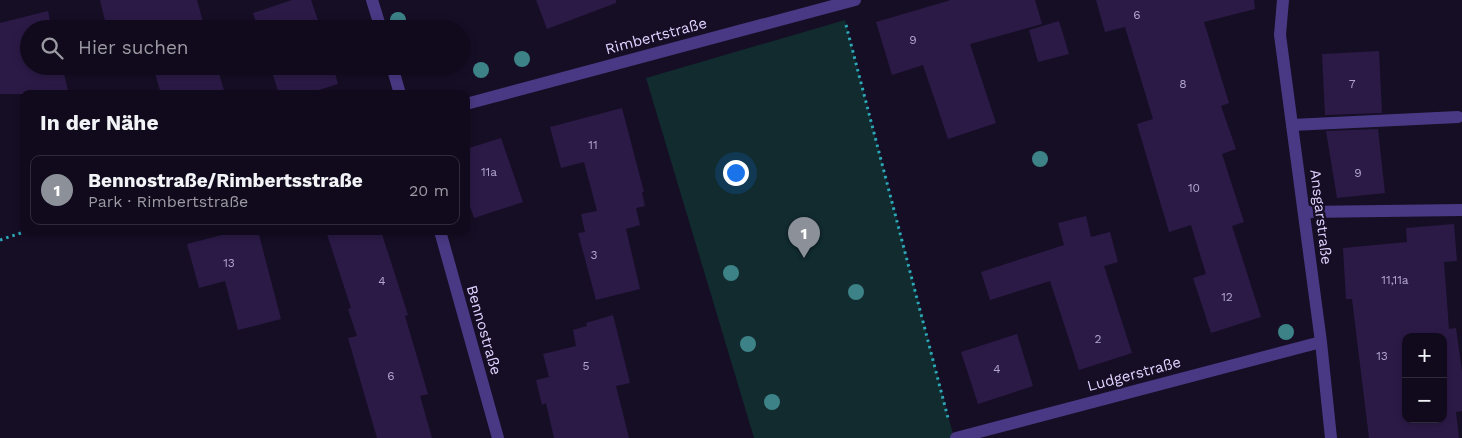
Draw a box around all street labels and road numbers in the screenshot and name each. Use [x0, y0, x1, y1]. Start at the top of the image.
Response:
street label: Rimbertstraße [603, 14, 709, 58]
street label: Ansgarstraße [1306, 168, 1336, 266]
street label: Bennostraße [463, 283, 505, 377]
street label: Ludgerstraße [1085, 353, 1183, 395]

